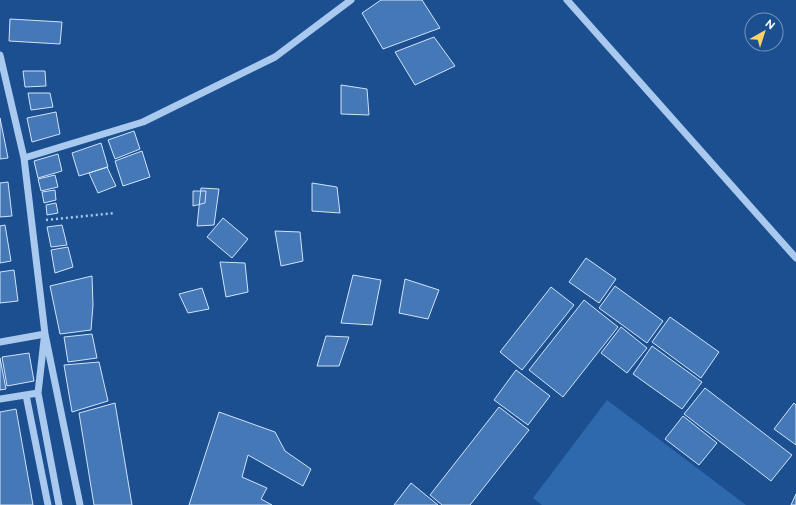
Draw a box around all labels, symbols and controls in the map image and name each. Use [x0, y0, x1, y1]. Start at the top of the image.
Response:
north arrow [744, 12, 784, 52]
text: N [763, 17, 777, 32]

